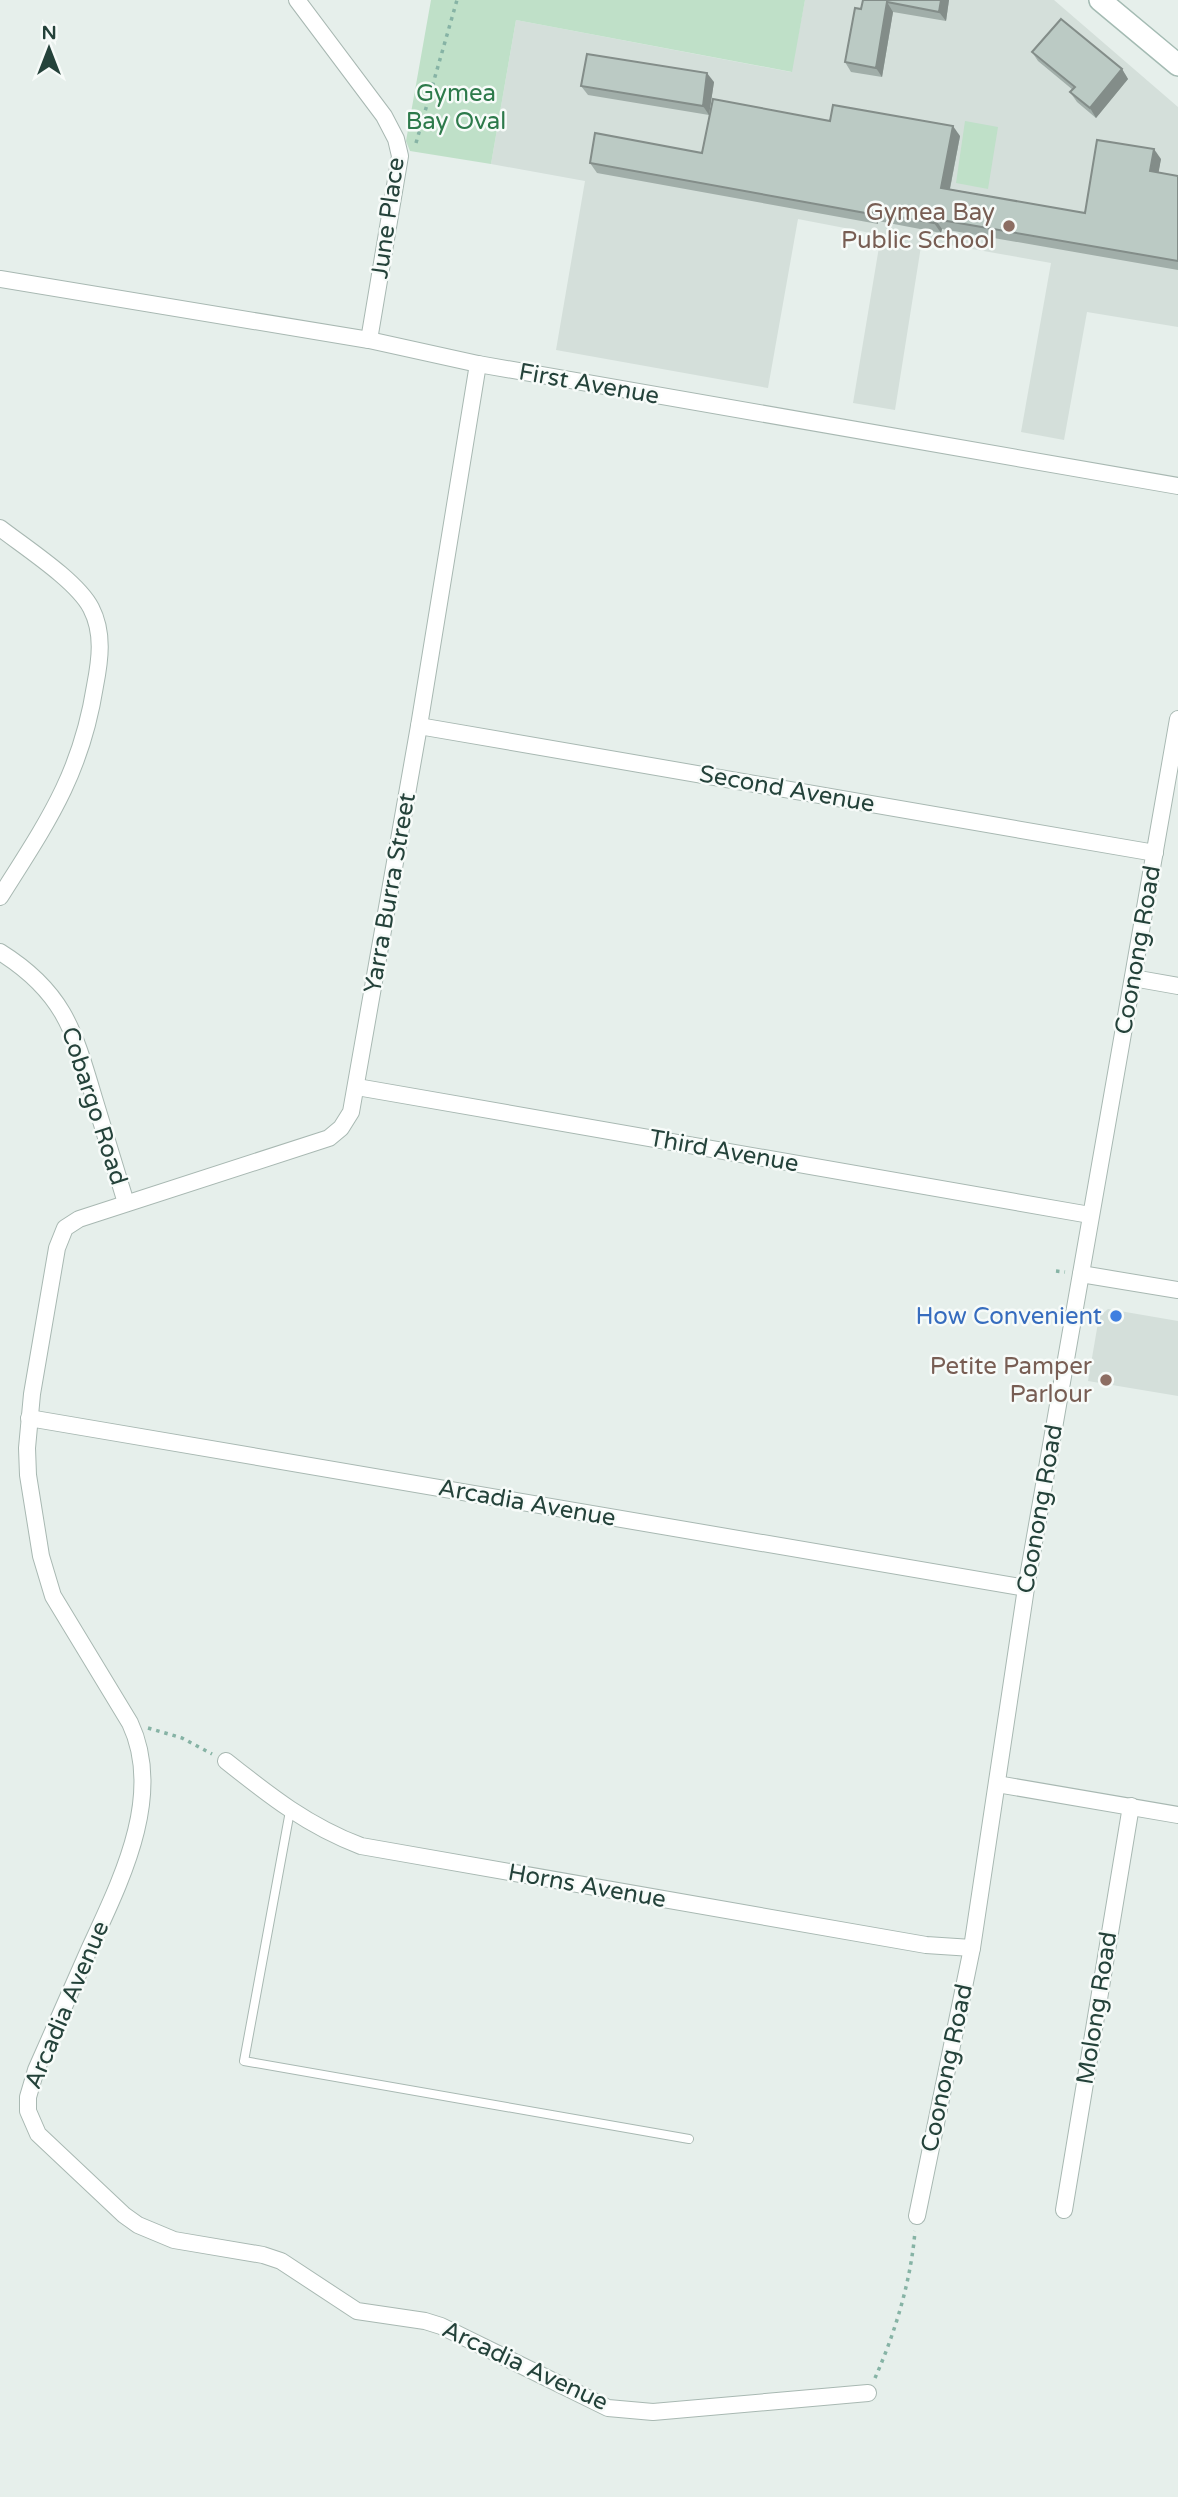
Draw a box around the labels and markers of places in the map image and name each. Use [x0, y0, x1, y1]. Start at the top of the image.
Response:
place label: Gymea Bay Public School [841, 198, 995, 255]
marker: Gymea Bay Public School [1001, 218, 1017, 234]
place label: How Convenient [915, 1302, 1102, 1331]
marker: How Convenient [1108, 1308, 1124, 1324]
place label: Petite Pamper Parlour [930, 1352, 1093, 1409]
marker: Petite Pamper Parlour [1098, 1372, 1114, 1388]

